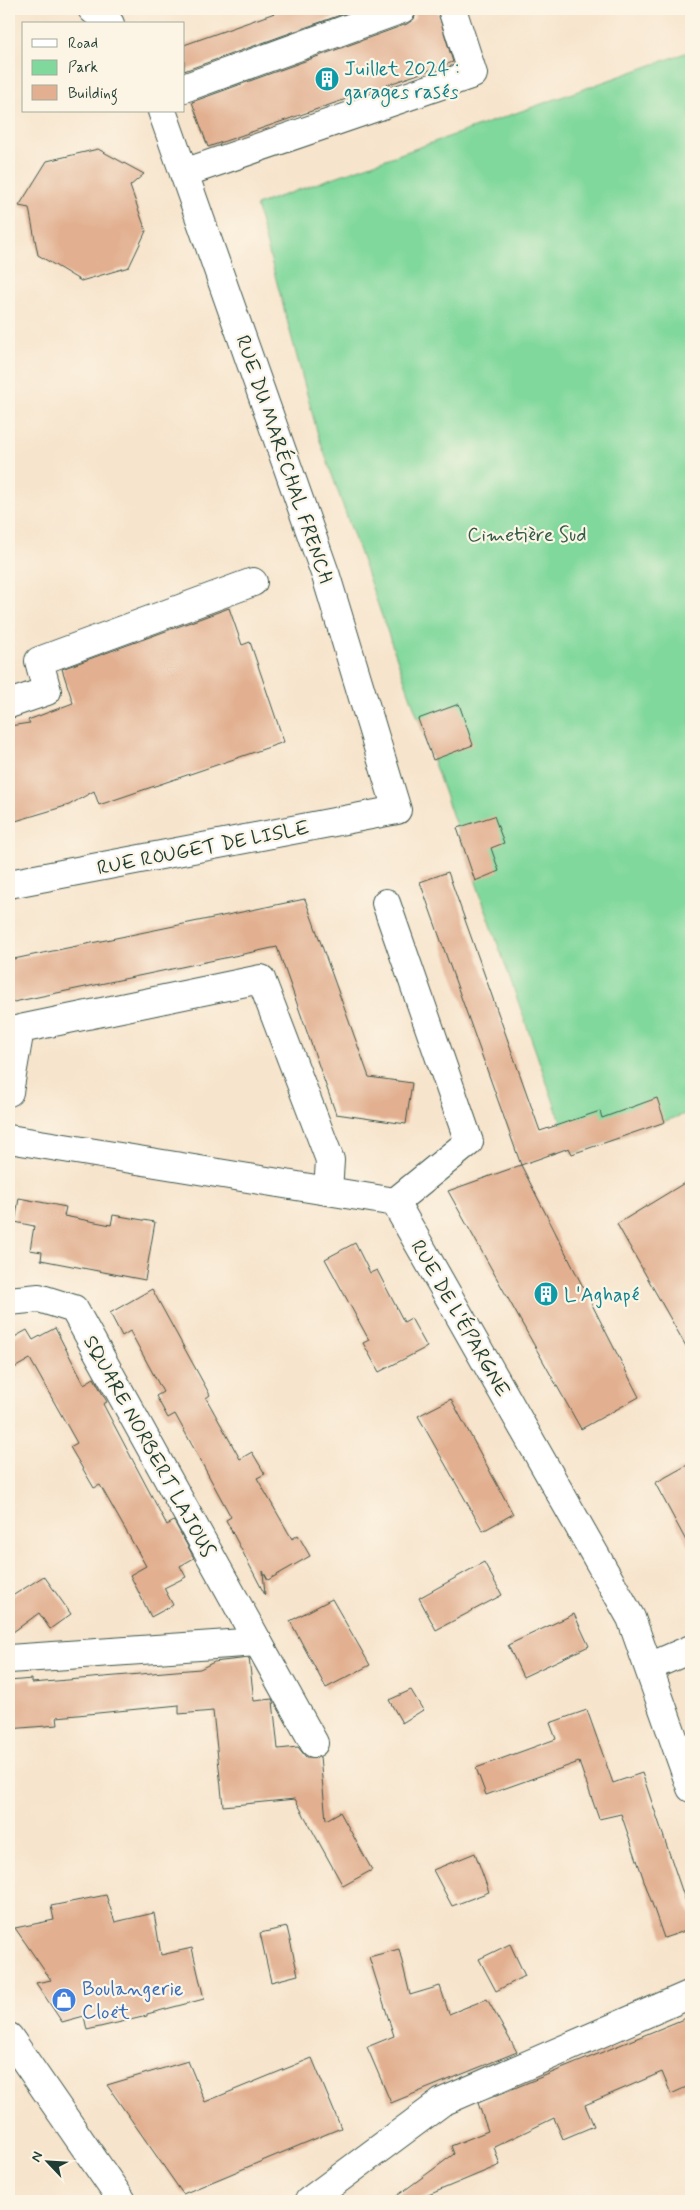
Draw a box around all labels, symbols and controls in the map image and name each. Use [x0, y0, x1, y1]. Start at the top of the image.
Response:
legend [22, 22, 185, 112]
text: Road [68, 34, 98, 54]
place label: Juillet 2024 : garages rasés [344, 56, 460, 107]
text: Park [68, 58, 98, 78]
building icon: Juillet 2024 : garages rasés [314, 66, 340, 92]
text: Building [68, 84, 118, 105]
street label: RUE DU MARÉCHAL FRENCH [228, 332, 339, 587]
park label: Cimetière Sud [467, 522, 587, 549]
street label: RUE ROUGET DE LISLE [95, 815, 312, 882]
street label: RUE DE L'ÉPARGNE [404, 1235, 516, 1402]
building icon: L'Aghapé [533, 1281, 559, 1307]
place label: L'Aghapé [564, 1282, 640, 1309]
street label: SQUARE NORBERT LAJOUS [76, 1331, 221, 1563]
place label: Boulangerie Cloët [82, 1976, 183, 2026]
shop icon: Boulangerie Cloët [51, 1987, 77, 2013]
north arrow [22, 2138, 72, 2188]
text: N [27, 2149, 47, 2165]

